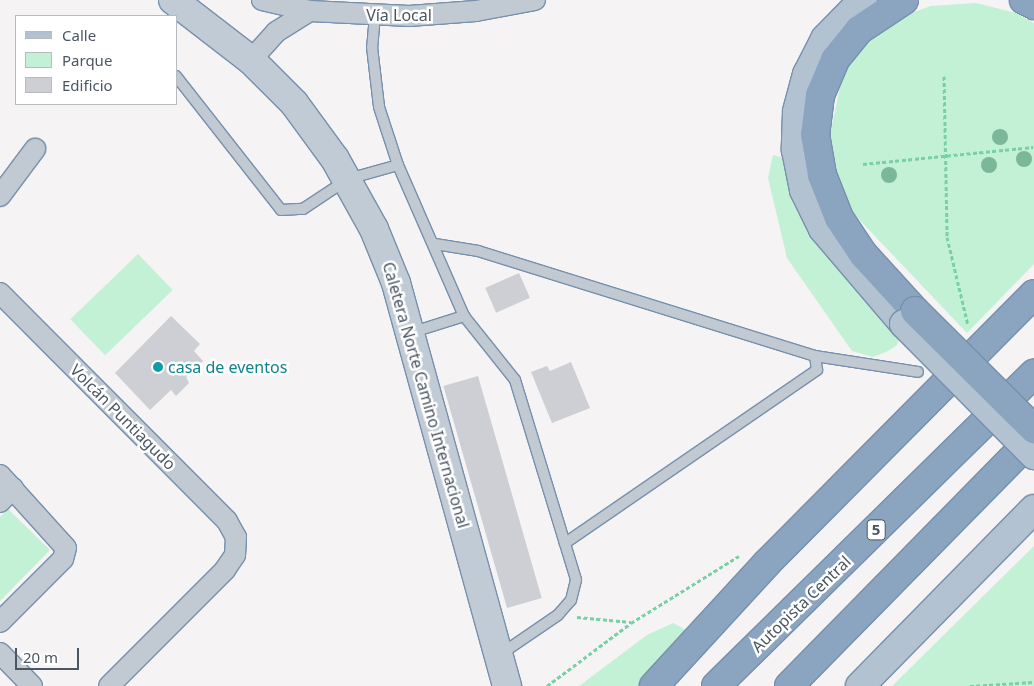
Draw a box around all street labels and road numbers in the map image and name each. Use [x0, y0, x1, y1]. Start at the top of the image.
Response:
street label: Vía Local [366, 5, 432, 25]
street label: Caletera Norte Camino Internacional [379, 260, 473, 530]
street label: Volcán Puntiagudo [66, 360, 180, 474]
road number: 5 [866, 518, 886, 542]
street label: Autopista Central [747, 552, 855, 656]

